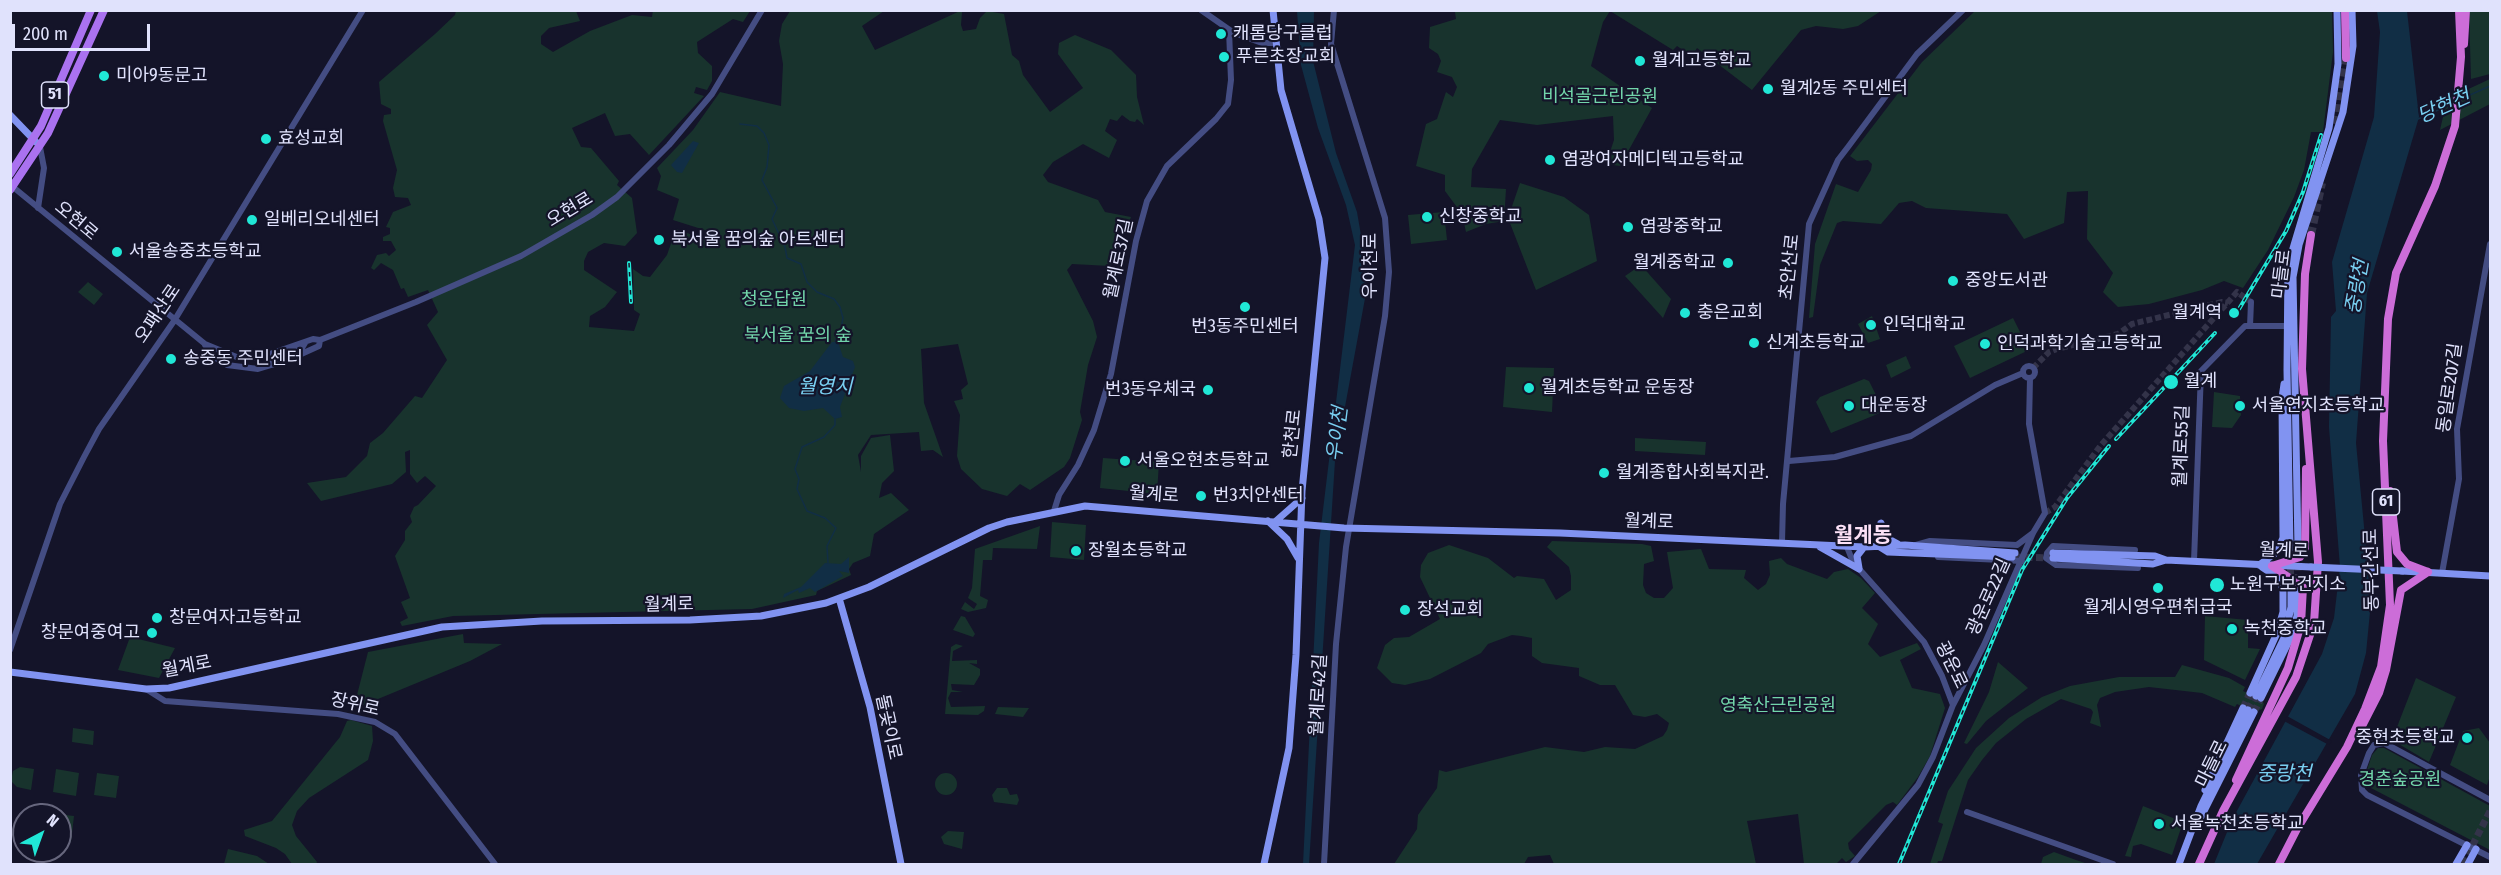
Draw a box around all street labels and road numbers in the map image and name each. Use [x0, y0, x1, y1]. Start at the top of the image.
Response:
road number: 51 [42, 82, 68, 108]
street label: 오현로 [543, 188, 597, 232]
street label: 오현로 [50, 197, 102, 245]
street label: 월계로37길 [1100, 217, 1138, 301]
street label: 우이천로 [1360, 233, 1382, 299]
street label: 초안산로 [1776, 233, 1804, 301]
street label: 마들로 [2268, 248, 2296, 300]
street label: 오패산로 [131, 281, 185, 347]
street label: 동일로207길 [2433, 342, 2467, 434]
street label: 월계로55길 [2170, 404, 2194, 488]
street label: 한천로 [1280, 408, 1306, 460]
street label: 월계로 [1128, 482, 1180, 508]
road number: 61 [2372, 489, 2400, 515]
street label: 월계로 [1624, 510, 1674, 534]
street label: 동부간선로 [2360, 528, 2384, 612]
street label: 월계로 [2259, 539, 2309, 563]
street label: 광운로22길 [1962, 555, 2016, 639]
street label: 월계로 [644, 594, 694, 616]
street label: 광운로 [1930, 638, 1972, 692]
street label: 월계로 [161, 652, 213, 682]
street label: 월계로42길 [1306, 653, 1332, 737]
street label: 장위로 [328, 689, 382, 721]
street label: 돌곶이로 [871, 692, 905, 762]
street label: 마들로 [2191, 737, 2233, 791]

